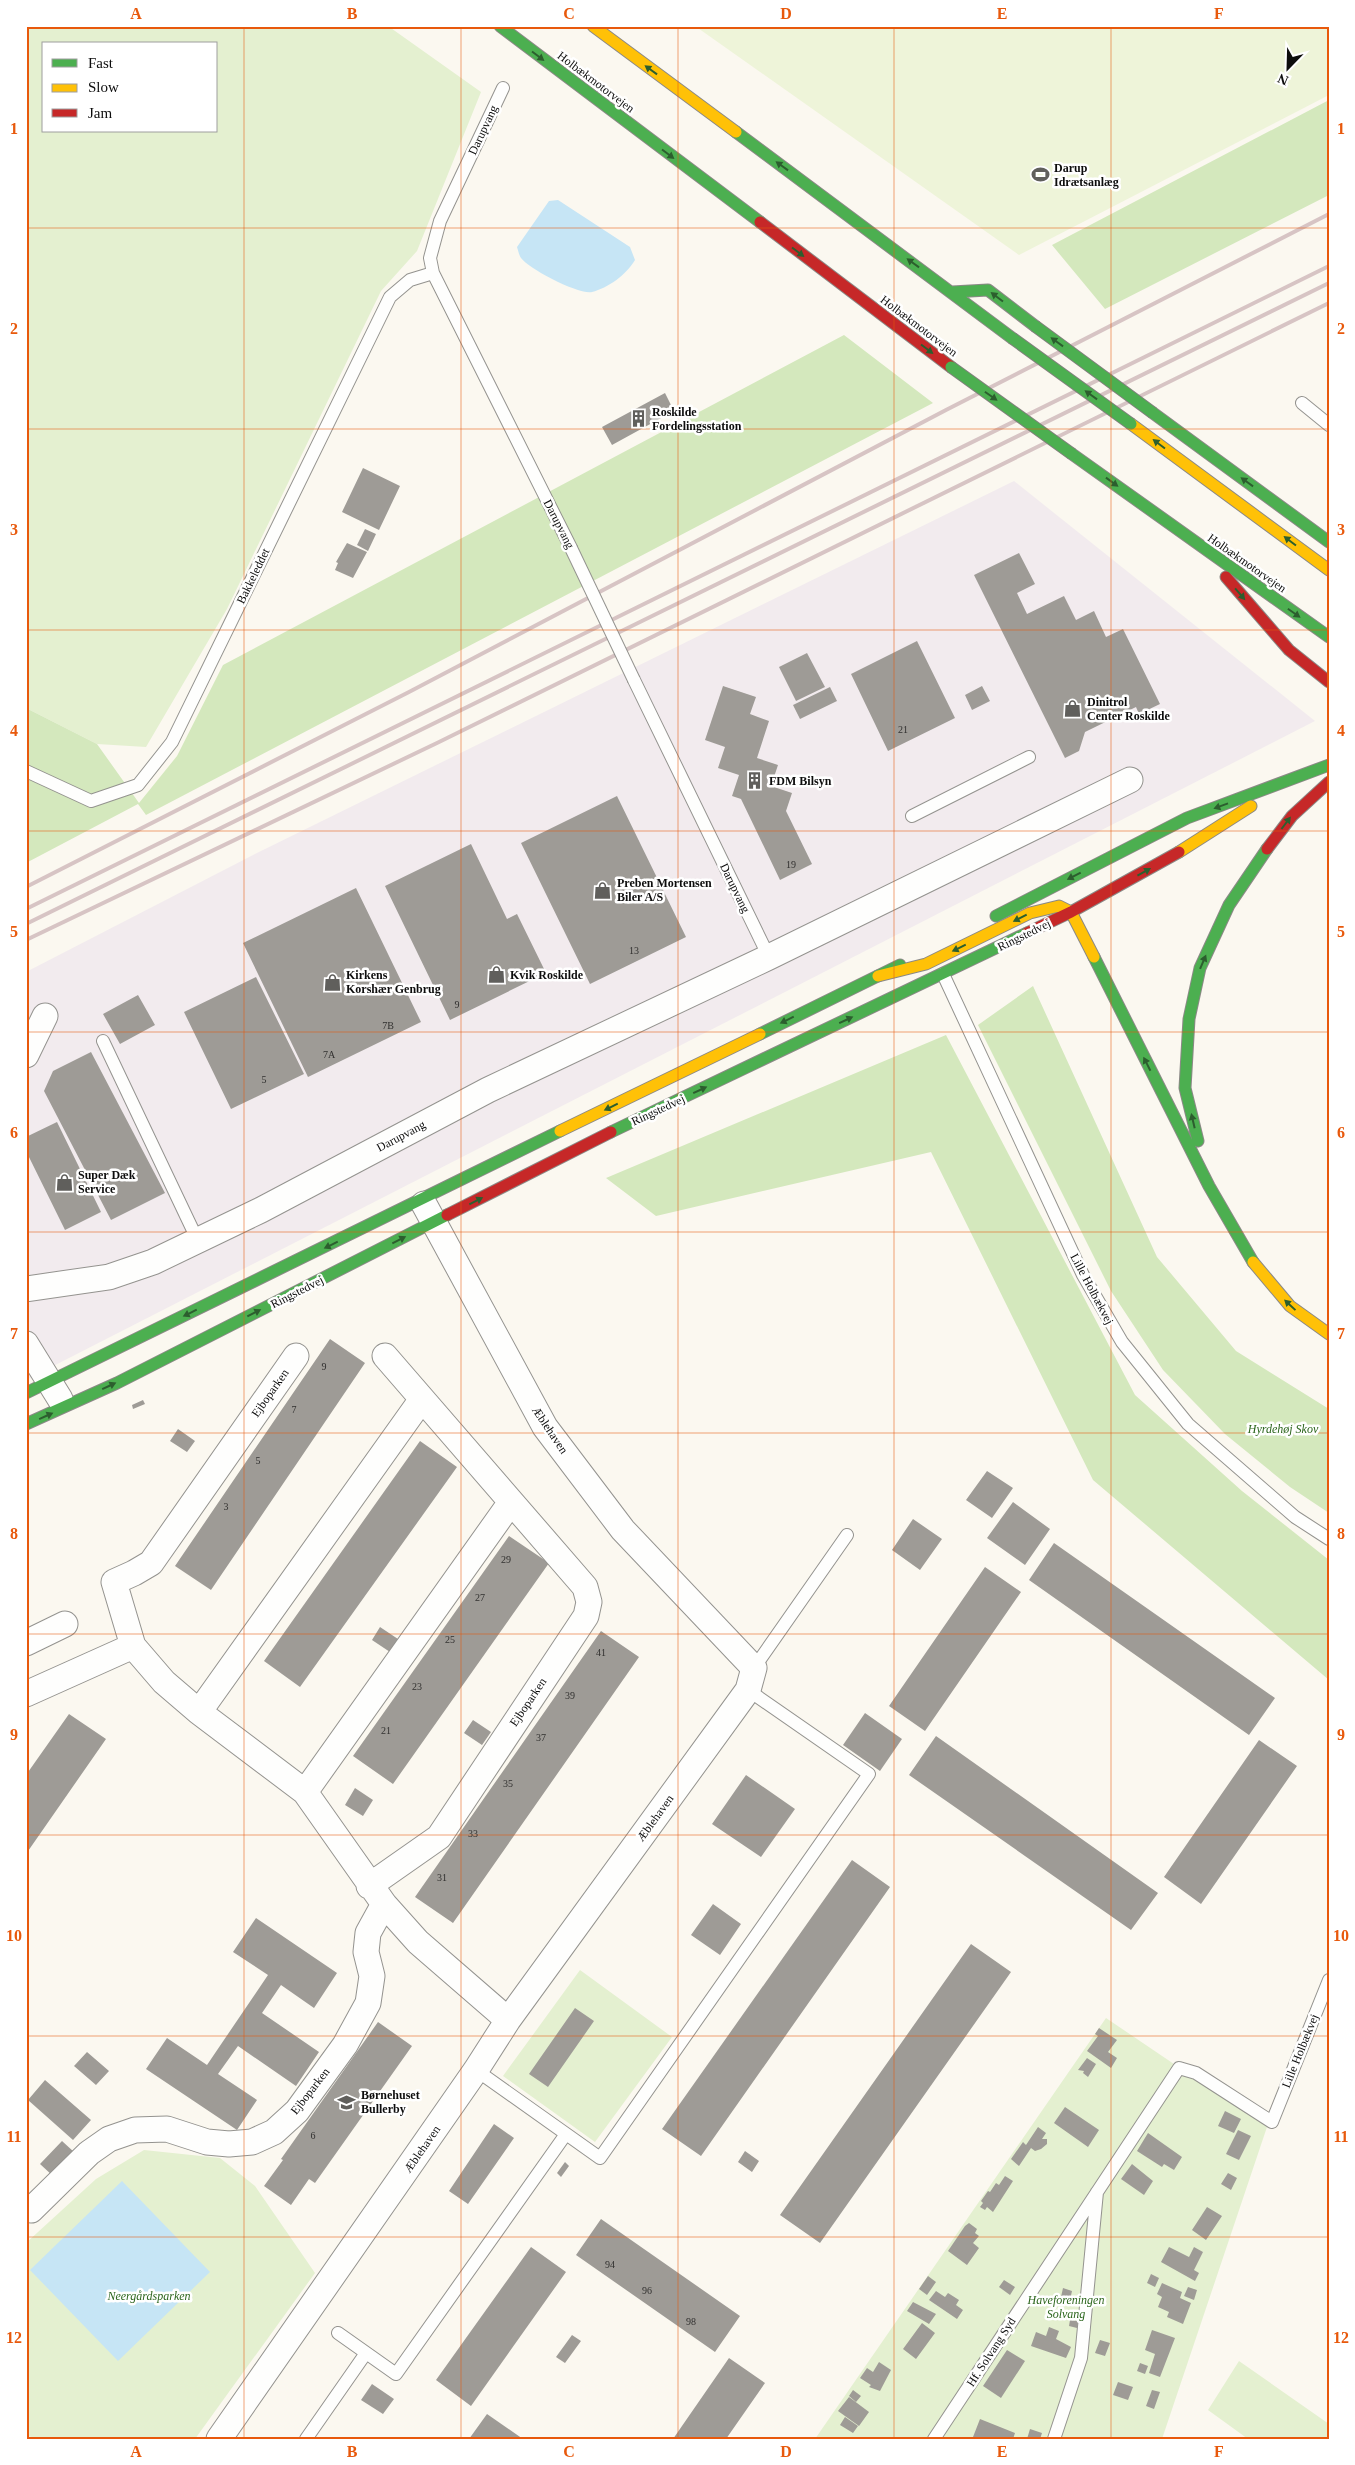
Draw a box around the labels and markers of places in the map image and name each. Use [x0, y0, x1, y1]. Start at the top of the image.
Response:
place label: Darup Idrætsanlæg [1054, 161, 1119, 189]
sports icon: Darup Idrætsanlæg [1030, 165, 1050, 185]
place label: Roskilde Fordelingsstation [652, 405, 742, 433]
building icon: Roskilde Fordelingsstation [628, 409, 648, 429]
place label: Dinitrol Center Roskilde [1087, 695, 1170, 723]
shop icon: Dinitrol Center Roskilde [1063, 699, 1083, 719]
building icon: FDM Bilsyn [745, 771, 765, 791]
place label: FDM Bilsyn [769, 774, 832, 788]
place label: Preben Mortensen Biler A/S [617, 876, 712, 904]
shop icon: Preben Mortensen Biler A/S [593, 880, 613, 900]
shop icon: Kvik Roskilde [486, 965, 506, 985]
place label: Kirkens Korshær Genbrug [346, 968, 441, 996]
place label: Kvik Roskilde [510, 968, 584, 982]
shop icon: Kirkens Korshær Genbrug [322, 972, 342, 992]
place label: Super Dæk Service [78, 1168, 136, 1196]
shop icon: Super Dæk Service [54, 1172, 74, 1192]
place label: Børnehuset Bullerby [361, 2088, 420, 2116]
school or university icon: Børnehuset Bullerby [337, 2092, 357, 2112]

